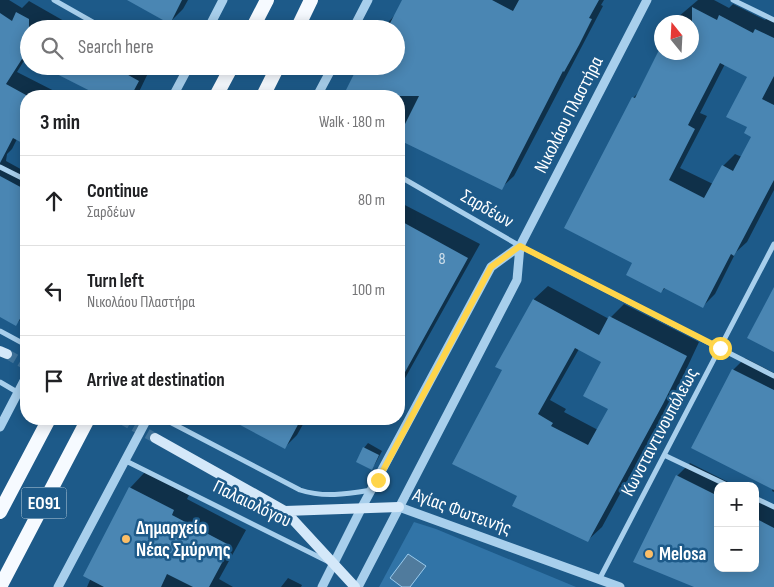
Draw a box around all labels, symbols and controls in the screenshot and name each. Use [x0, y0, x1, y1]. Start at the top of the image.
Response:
north arrow [654, 15, 699, 60]
search box [20, 20, 405, 75]
icon: search [38, 34, 66, 62]
text: Search here [78, 36, 154, 59]
street label: Νικολάου Πλαστήρα [530, 53, 608, 177]
text: 3 min [40, 110, 80, 135]
text: Walk · 180 m [319, 113, 385, 132]
text: Continue [87, 180, 148, 203]
street label: Σαρδέων [457, 185, 518, 233]
icon: ahead [40, 187, 68, 215]
text: 80 m [358, 191, 385, 210]
text: Σαρδέων [87, 203, 135, 222]
house number: 8 [438, 250, 446, 269]
text: Turn left [87, 270, 144, 293]
icon: left [40, 277, 68, 305]
text: 100 m [352, 281, 385, 300]
text: Νικολάου Πλαστήρα [87, 293, 195, 312]
route start [709, 337, 732, 360]
street label: Κωνσταντινουπόλεως [616, 364, 704, 500]
icon: arrive [40, 367, 68, 395]
text: Arrive at destination [87, 369, 225, 392]
route end [367, 469, 390, 492]
street label: Παλαιολόγου [209, 475, 295, 533]
map controls [714, 482, 759, 572]
button: + [714, 482, 759, 527]
street label: Αγίας Φωτεινής [408, 483, 515, 541]
road number: ΕΟ91 [22, 488, 66, 518]
place label: Δημαρχείο Νέας Σμύρνης [136, 517, 231, 562]
button: − [714, 527, 759, 572]
marker: Δημαρχείο Νέας Σμύρνης [120, 533, 132, 545]
place label: Melosa [659, 543, 706, 566]
marker: Melosa [643, 548, 655, 560]

